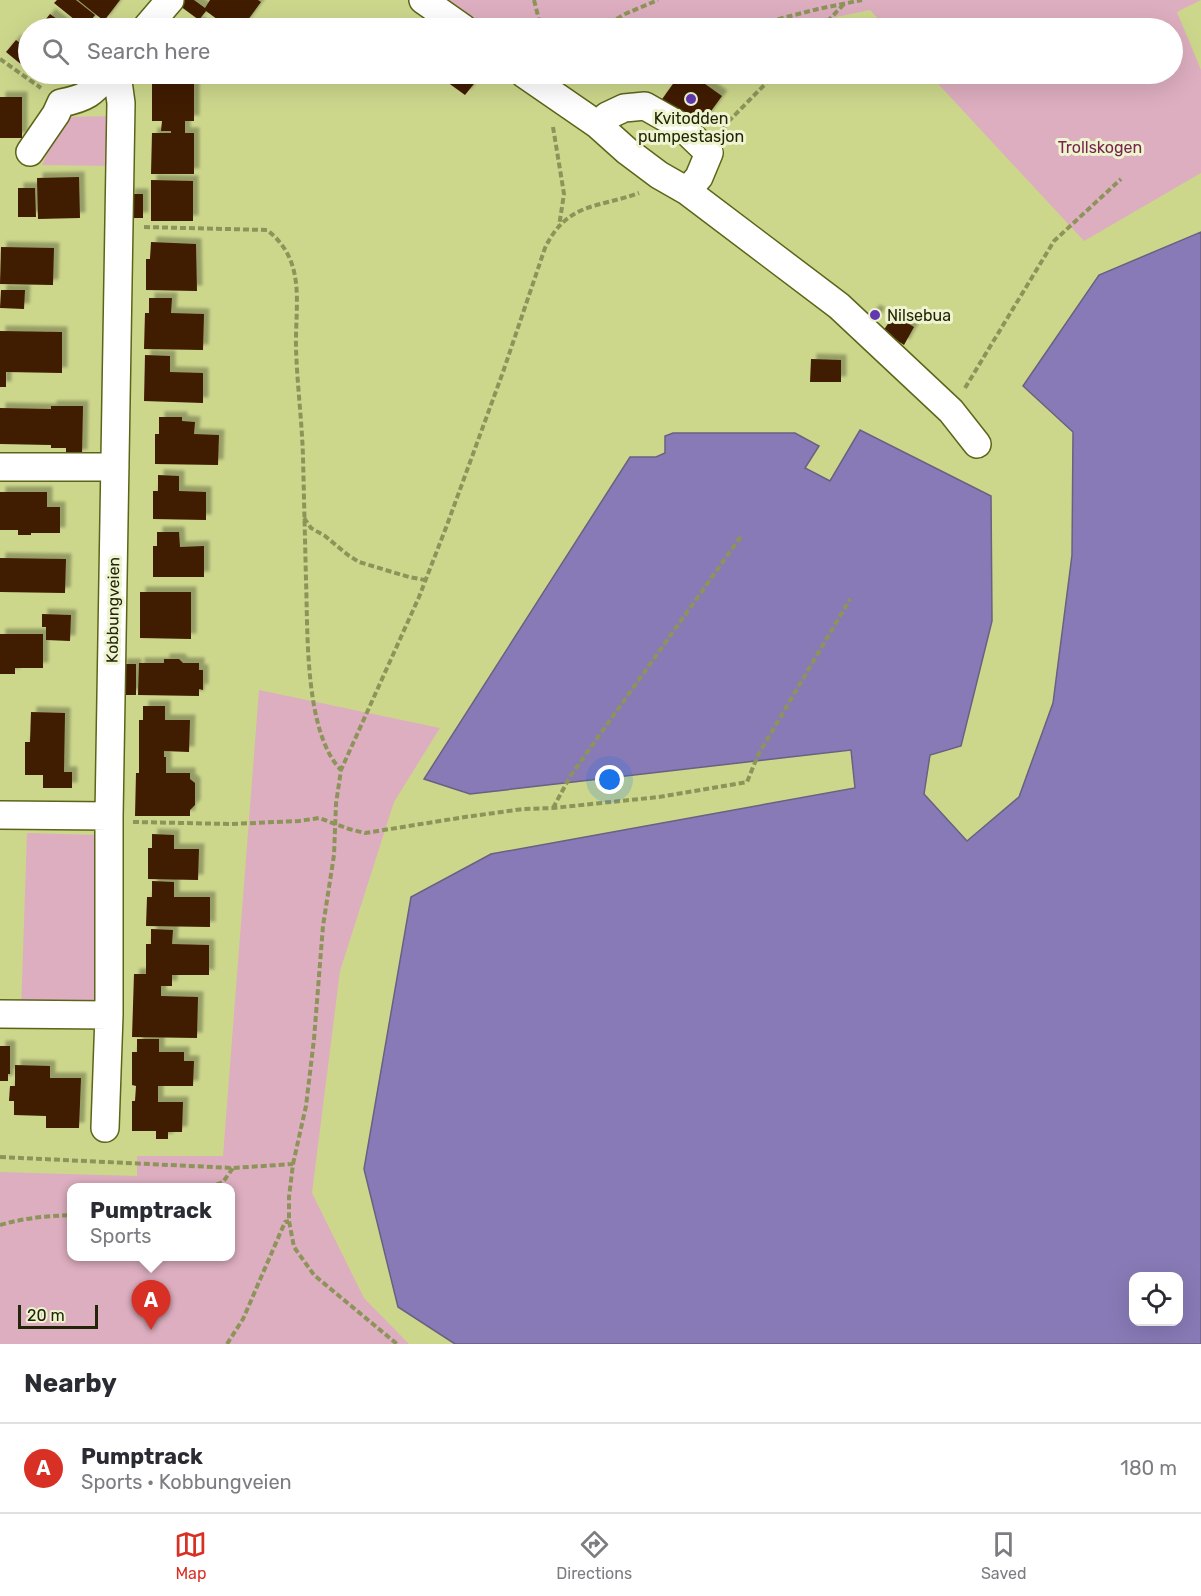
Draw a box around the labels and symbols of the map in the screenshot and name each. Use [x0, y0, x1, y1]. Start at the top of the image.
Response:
marker: Kvitodden pumpestasjon [684, 92, 698, 106]
place label: Kvitodden pumpestasjon [638, 109, 744, 146]
park label: Trollskogen [1058, 138, 1142, 157]
place label: Nilsebua [887, 306, 951, 325]
marker: Nilsebua [868, 308, 882, 322]
street label: Kobbungveien [103, 557, 123, 663]
your location [595, 765, 624, 794]
pin: A [132, 1280, 170, 1330]
scale bar [18, 1302, 98, 1330]

